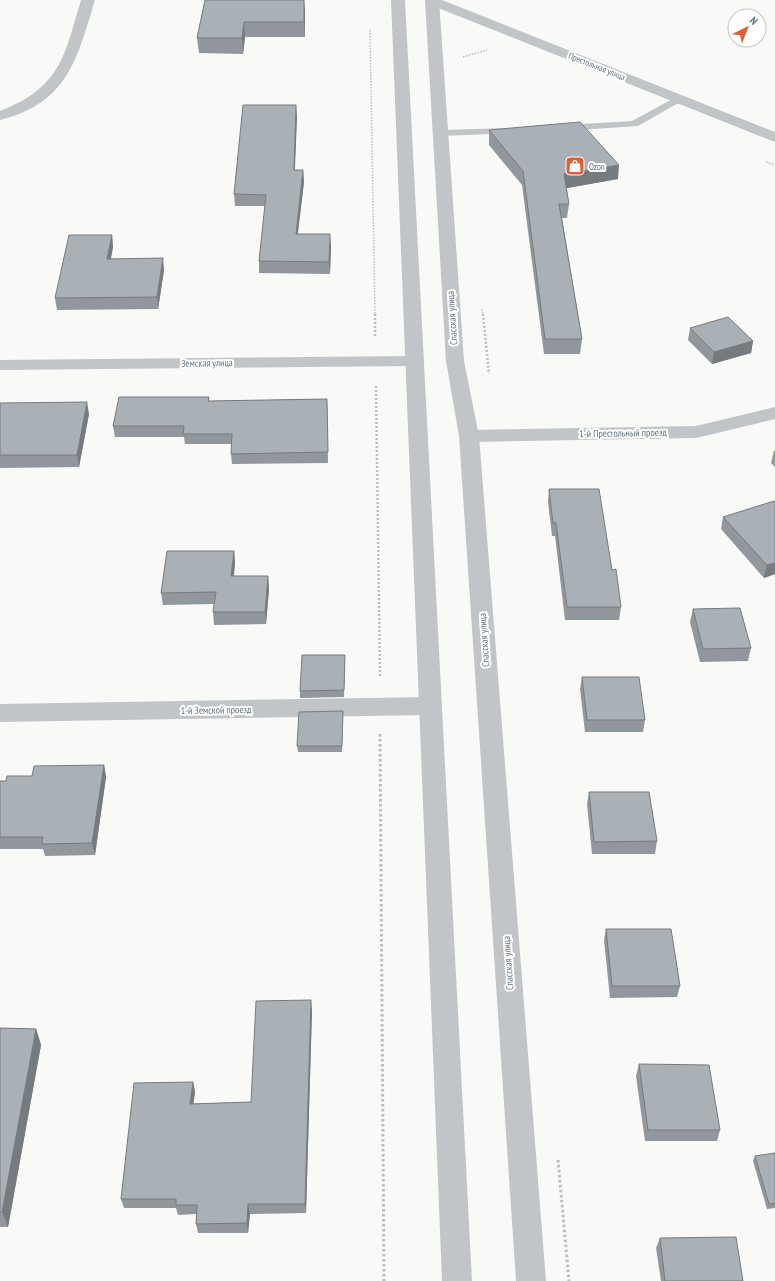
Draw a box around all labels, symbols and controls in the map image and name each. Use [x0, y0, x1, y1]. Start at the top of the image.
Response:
north arrow [727, 8, 767, 48]
text: N [747, 14, 761, 28]
street label: Престольная улица [567, 50, 627, 83]
shop icon: Ozon [564, 155, 586, 177]
place label: Ozon [589, 161, 605, 172]
street label: Спасская улица [444, 291, 460, 345]
street label: Земская улица [181, 356, 233, 370]
street label: 1-й Престольный проезд [579, 426, 667, 440]
street label: Спасская улица [476, 613, 492, 667]
street label: 1-й Земской проезд [180, 703, 252, 717]
street label: Спасская улица [500, 936, 516, 990]

